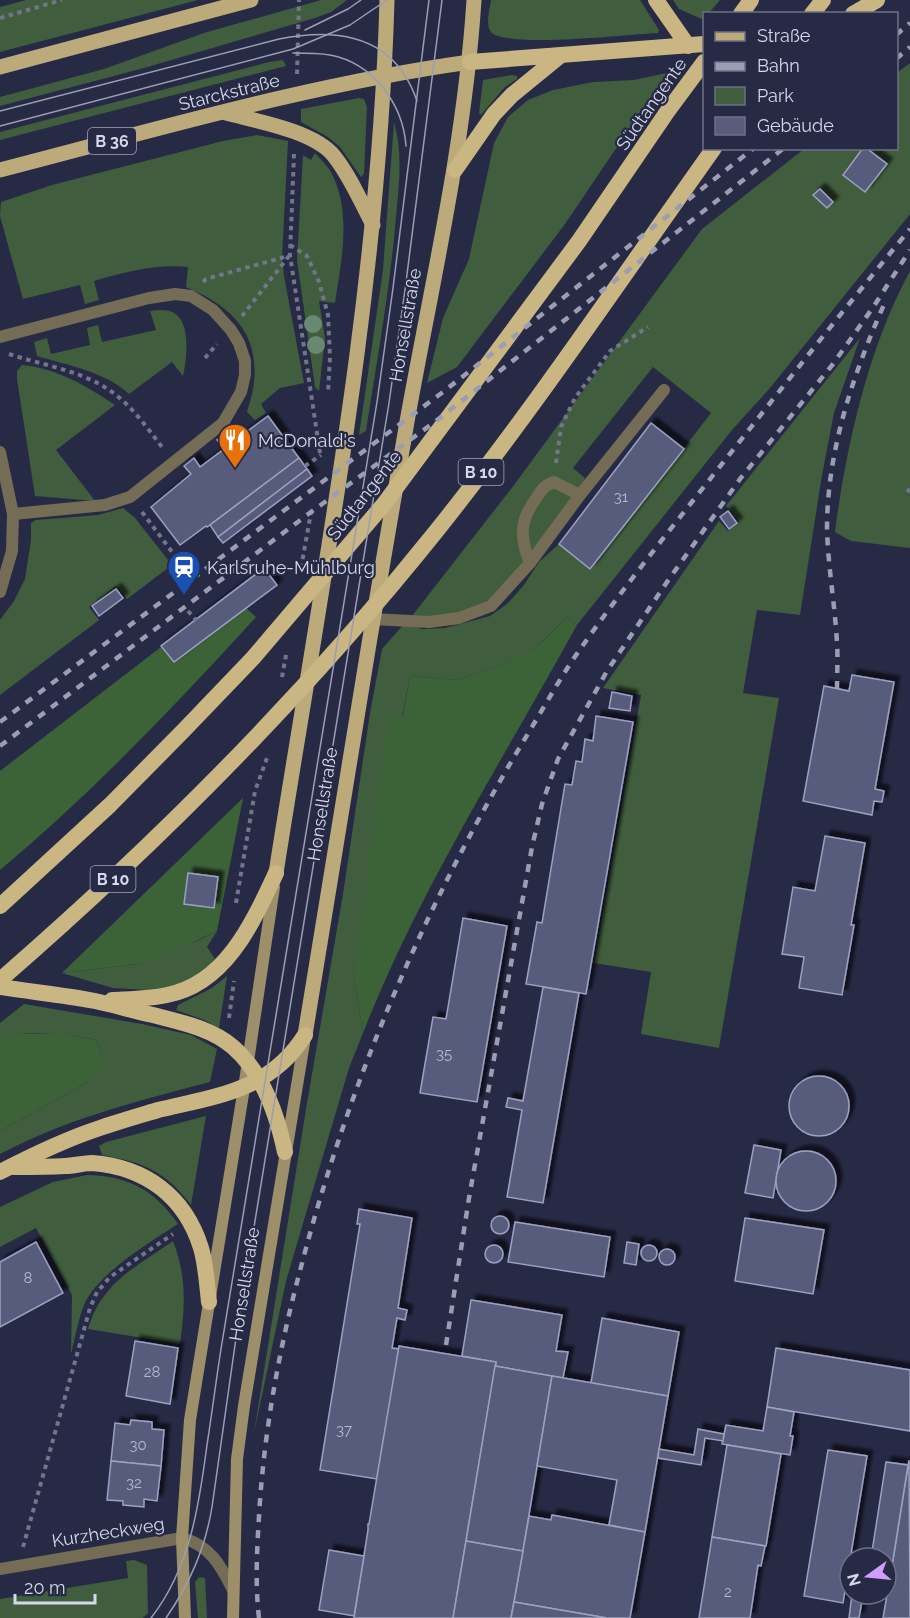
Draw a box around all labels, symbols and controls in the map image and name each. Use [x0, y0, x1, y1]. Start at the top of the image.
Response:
legend [703, 12, 898, 150]
text: Straße [757, 25, 811, 46]
street label: Südtangente [612, 54, 691, 154]
text: Bahn [757, 55, 800, 76]
street label: Starckstraße [176, 69, 282, 115]
text: Park [757, 85, 794, 106]
text: Gebäude [757, 115, 834, 136]
road number: B 36 [88, 128, 136, 154]
street label: Honsellstraße [385, 266, 425, 383]
restaurant icon: McDonald's [217, 422, 253, 469]
place label: McDonald's [258, 430, 356, 451]
street label: Südtangente [323, 446, 406, 544]
road number: B 10 [458, 459, 504, 485]
house number: 31 [614, 488, 629, 506]
station icon: Karlsruhe-Mühlburg [166, 549, 202, 596]
place label: Karlsruhe-Mühlburg [207, 557, 375, 578]
street label: Honsellstraße [303, 745, 341, 862]
road number: B 10 [90, 866, 136, 892]
house number: 35 [436, 1045, 452, 1063]
street label: Honsellstraße [225, 1225, 263, 1342]
house number: 8 [24, 1269, 33, 1287]
house number: 28 [144, 1363, 160, 1381]
house number: 37 [336, 1421, 352, 1439]
house number: 30 [129, 1436, 147, 1454]
house number: 32 [126, 1474, 142, 1492]
street label: Kurzheckweg [50, 1513, 166, 1551]
north arrow [838, 1546, 898, 1606]
scale bar [15, 1567, 94, 1605]
text: N [843, 1571, 865, 1588]
text: 20 m [24, 1577, 66, 1598]
house number: 2 [724, 1583, 732, 1601]

